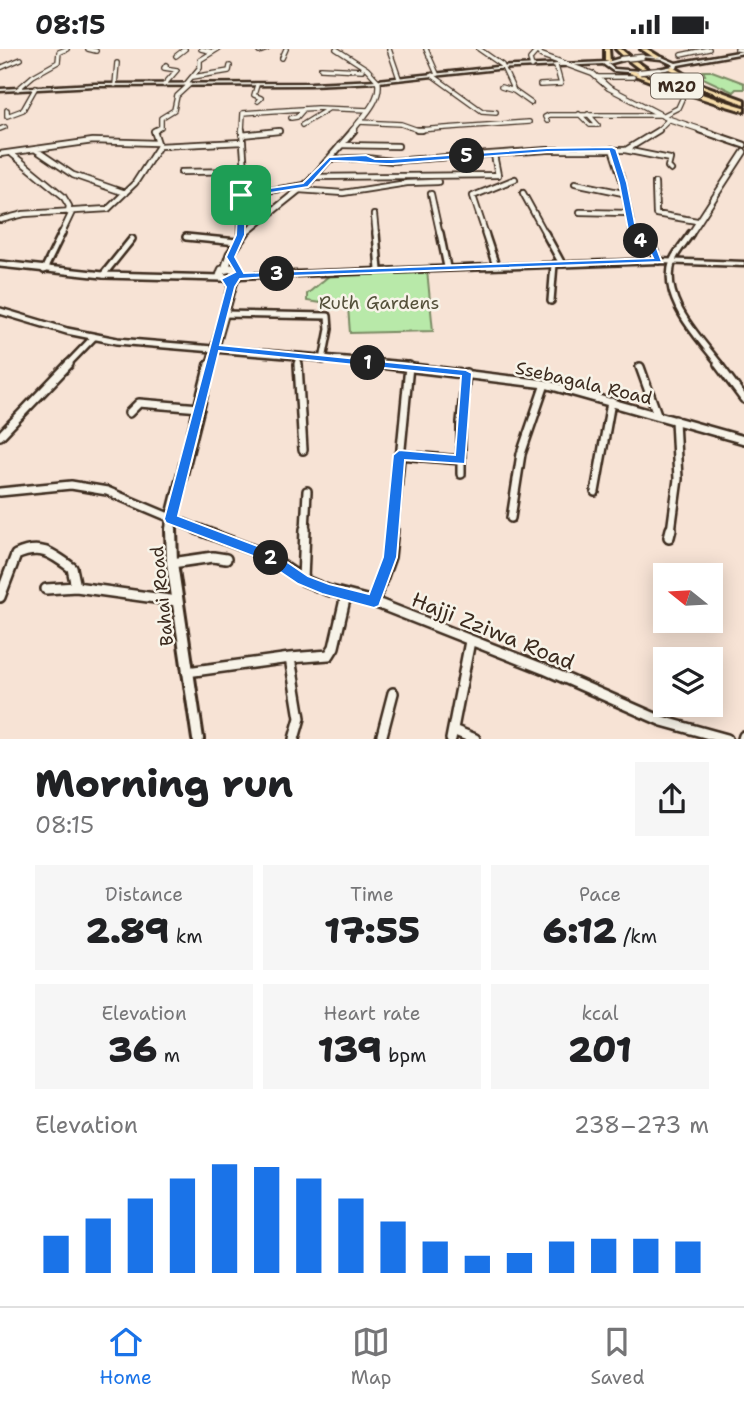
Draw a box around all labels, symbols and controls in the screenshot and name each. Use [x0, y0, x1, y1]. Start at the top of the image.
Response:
text: 08:15 [35, 7, 106, 42]
road number: M20 [651, 73, 703, 99]
pin: 5 [449, 139, 484, 173]
text: 5 [461, 143, 472, 168]
pin [211, 165, 271, 225]
icon: arrive [222, 176, 260, 214]
pin: 4 [624, 223, 658, 259]
text: 4 [634, 228, 647, 253]
pin: 3 [260, 257, 294, 292]
text: 3 [270, 261, 283, 286]
park label: Ruth Gardens [319, 291, 439, 315]
pin: 1 [350, 345, 386, 381]
text: 1 [363, 350, 372, 375]
street label: Ssebagala Road [513, 356, 655, 410]
pin: 2 [254, 540, 288, 575]
street label: Bahai Road [145, 545, 179, 647]
text: 2 [264, 545, 277, 570]
north arrow [653, 563, 723, 633]
map controls [653, 563, 723, 717]
street label: Hajji Zziwa Road [407, 585, 579, 677]
button: layers [653, 647, 723, 717]
text: Morning run [35, 758, 293, 809]
button: share [635, 762, 709, 836]
text: 08:15 [35, 810, 94, 840]
text: Distance [105, 882, 183, 907]
text: Time [350, 882, 394, 907]
text: Pace [579, 882, 621, 907]
text: 2.89 [85, 907, 169, 954]
text: 17:55 [324, 907, 420, 954]
text: 6:12 [543, 907, 617, 954]
text: km [169, 924, 203, 949]
text: /km [617, 924, 657, 949]
text: Elevation [101, 1001, 187, 1026]
text: Heart rate [324, 1001, 420, 1026]
text: kcal [582, 1001, 618, 1026]
text: 36 [108, 1026, 157, 1073]
text: 139 [318, 1026, 382, 1073]
text: 201 [568, 1026, 632, 1073]
text: m [157, 1043, 180, 1068]
text: bpm [382, 1043, 426, 1068]
text: Elevation [35, 1110, 138, 1140]
text: 238–273 m [574, 1110, 709, 1140]
tab: Home [100, 1323, 152, 1390]
tab: Map [351, 1323, 391, 1390]
tab: Saved [591, 1323, 644, 1390]

